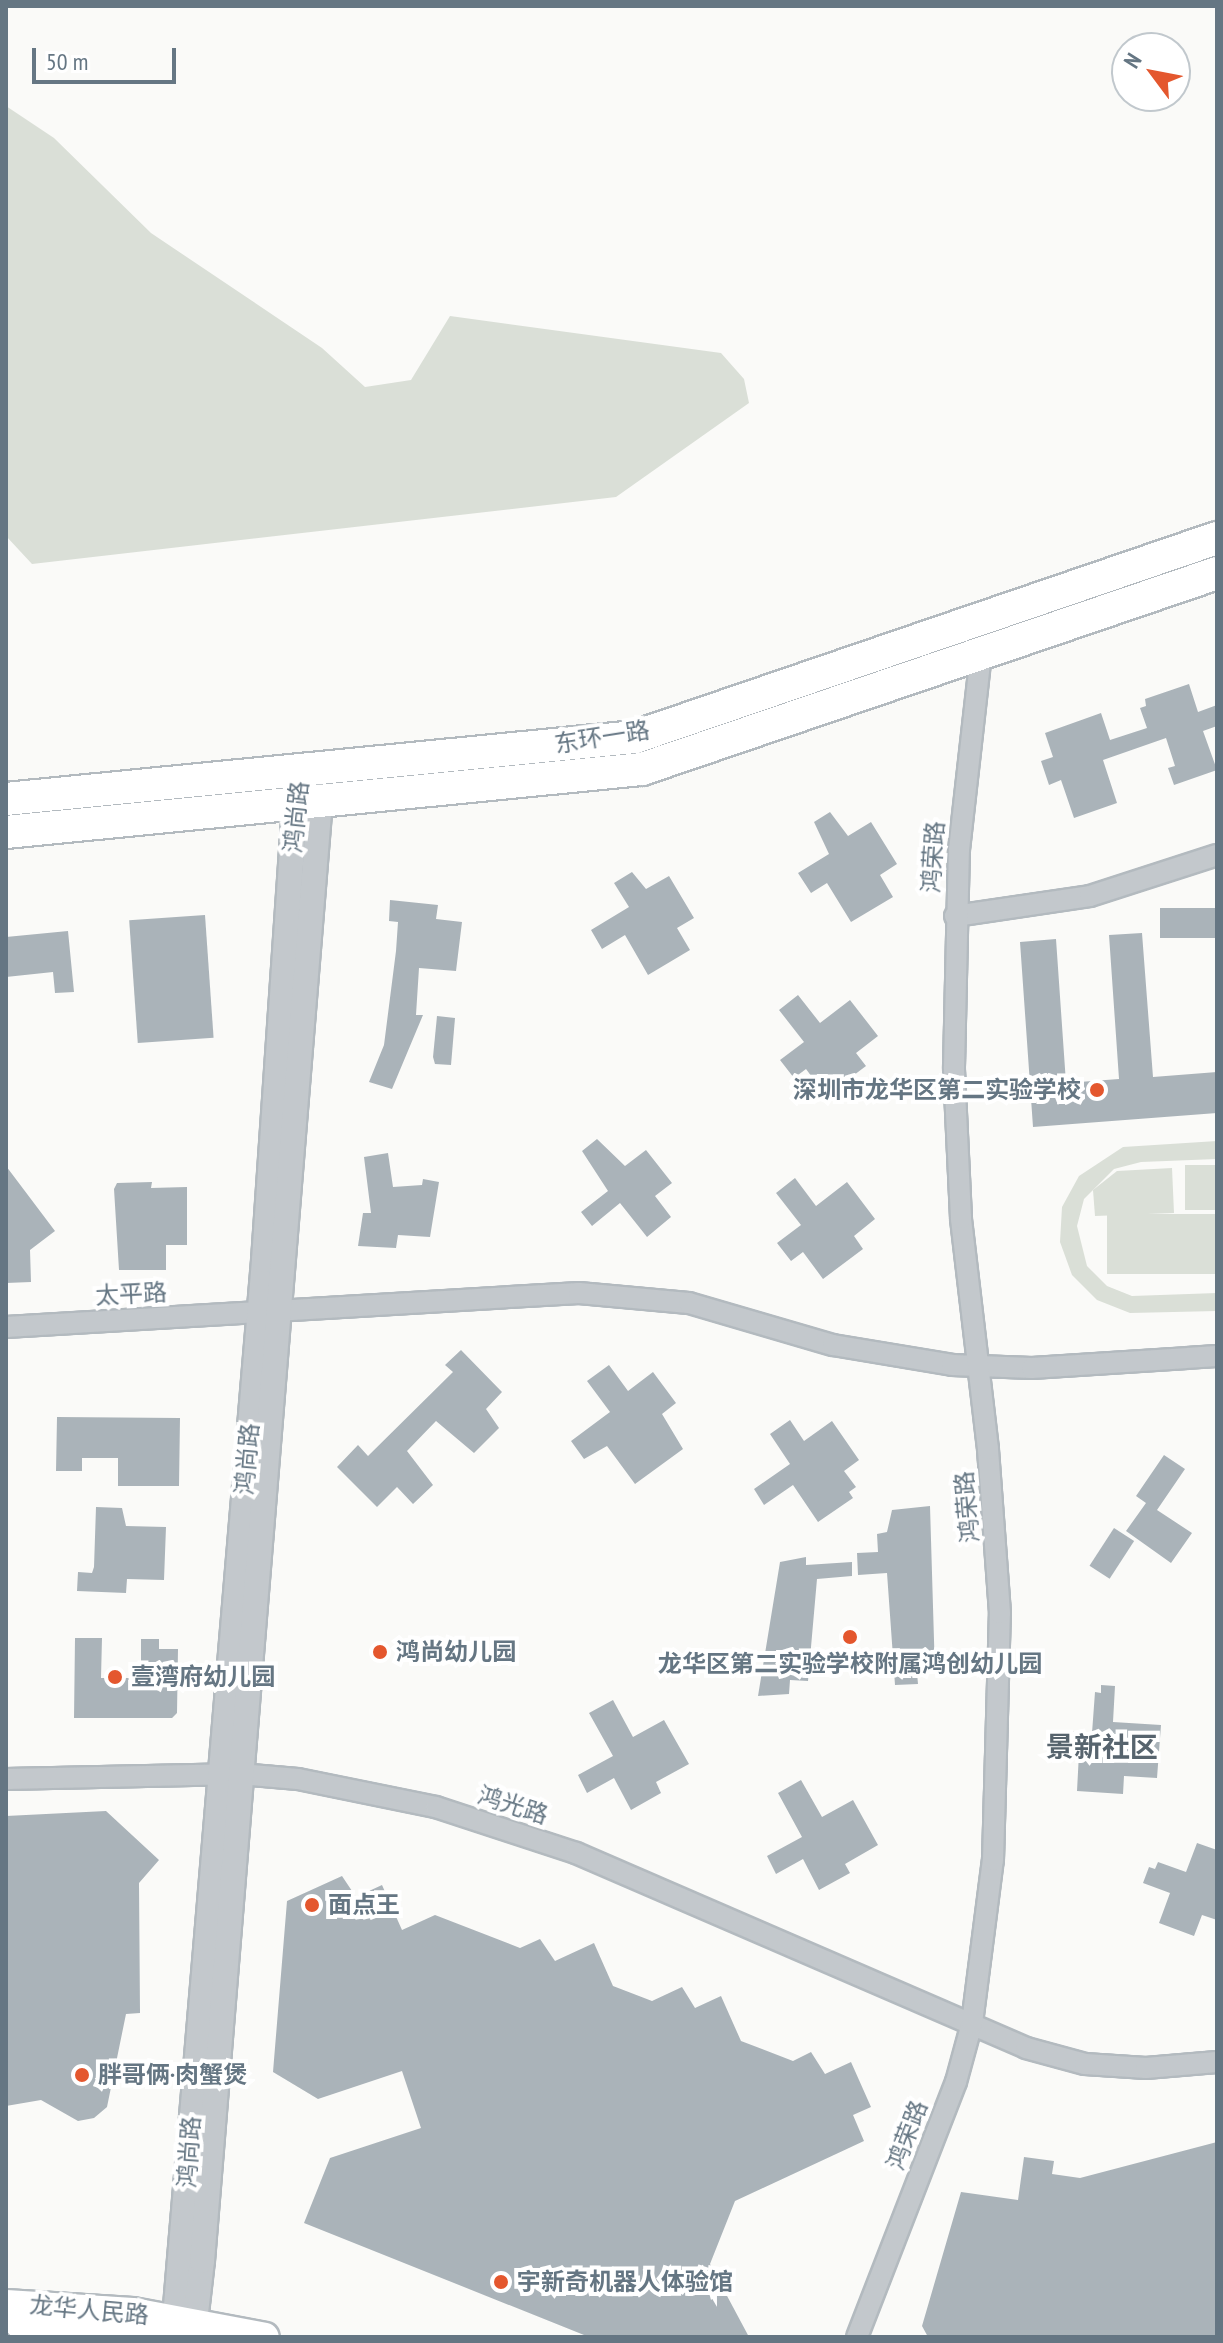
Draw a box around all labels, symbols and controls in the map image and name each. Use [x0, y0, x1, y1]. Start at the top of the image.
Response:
scale bar [36, 32, 180, 82]
north arrow [1111, 32, 1191, 112]
text: 50 m [46, 46, 88, 77]
text: N [1117, 48, 1147, 73]
street label: 东环一路 [552, 715, 652, 759]
street label: 鸿尚路 [278, 780, 314, 854]
street label: 鸿荣路 [916, 820, 950, 894]
place label: 深圳市龙华区第二实验学校 [793, 1076, 1081, 1104]
marker: 深圳市龙华区第二实验学校 [1088, 1081, 1106, 1099]
street label: 太平路 [94, 1278, 168, 1310]
street label: 鸿尚路 [230, 1422, 264, 1496]
street label: 鸿荣路 [950, 1470, 984, 1544]
marker: 龙华区第二实验学校附属鸿创幼儿园 [841, 1628, 859, 1646]
place label: 鸿尚幼儿园 [396, 1638, 516, 1666]
marker: 鸿尚幼儿园 [371, 1643, 389, 1661]
place label: 龙华区第二实验学校附属鸿创幼儿园 [658, 1650, 1042, 1678]
place label: 壹湾府幼儿园 [131, 1663, 275, 1691]
marker: 壹湾府幼儿园 [106, 1668, 124, 1686]
district label: 景新社区 [1046, 1730, 1158, 1764]
street label: 鸿光路 [474, 1780, 552, 1830]
place label: 面点王 [328, 1891, 400, 1919]
marker: 面点王 [303, 1896, 321, 1914]
place label: 胖哥俩·肉蟹煲 [98, 2061, 247, 2089]
marker: 胖哥俩·肉蟹煲 [73, 2066, 91, 2084]
street label: 鸿荣路 [881, 2096, 933, 2174]
street label: 鸿尚路 [172, 2115, 206, 2189]
place label: 宇新奇机器人体验馆 [517, 2268, 733, 2296]
marker: 宇新奇机器人体验馆 [492, 2273, 510, 2291]
street label: 龙华人民路 [28, 2290, 150, 2330]

